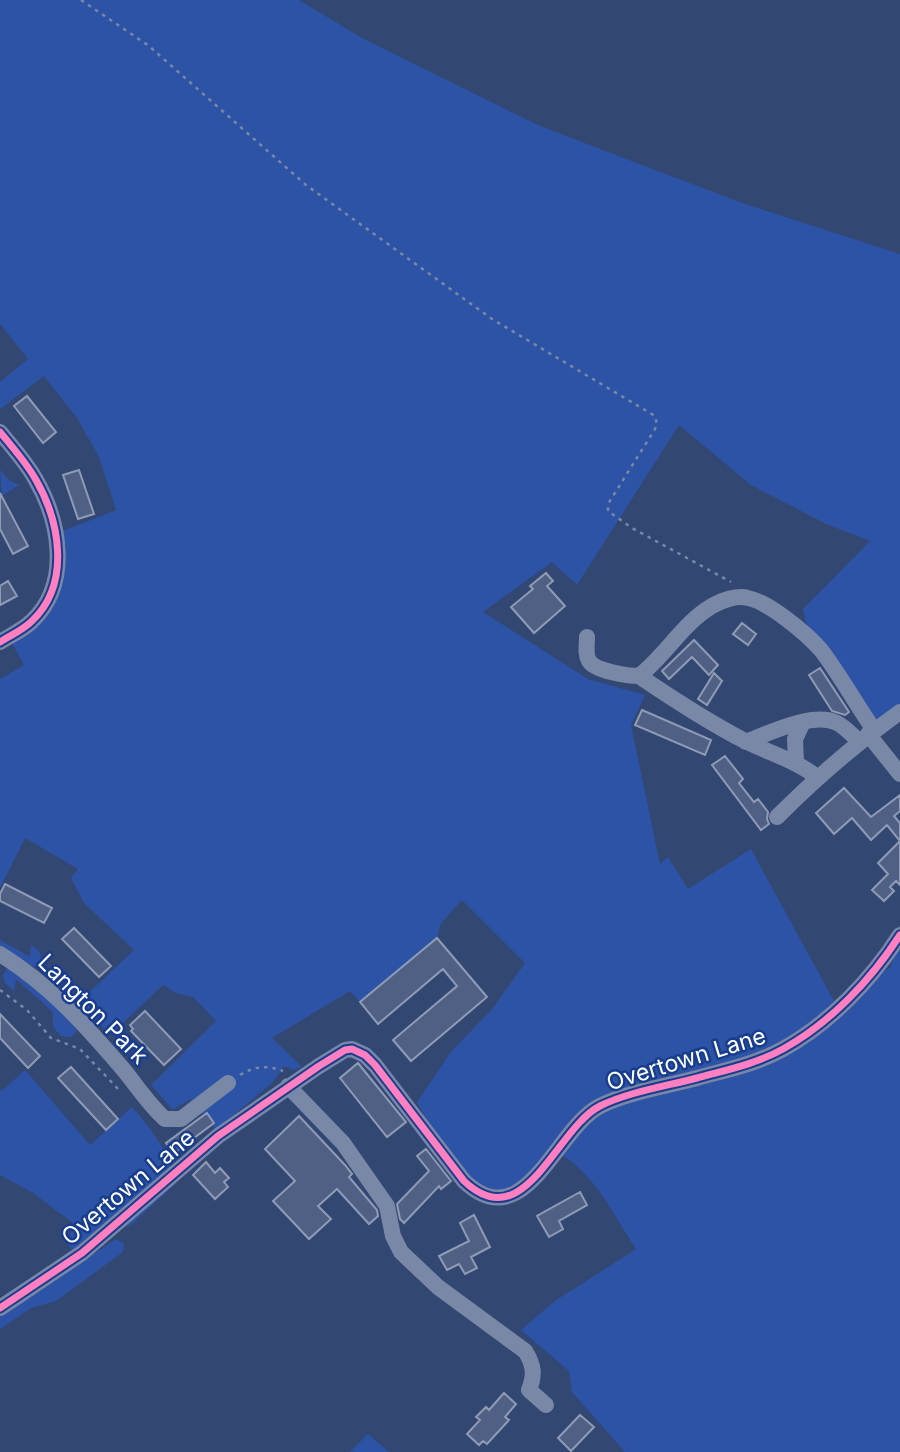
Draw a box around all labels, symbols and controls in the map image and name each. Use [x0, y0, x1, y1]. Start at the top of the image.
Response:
street label: Langton Park [32, 948, 154, 1070]
street label: Overtown Lane [603, 1021, 769, 1097]
street label: Overtown Lane [56, 1123, 200, 1251]

